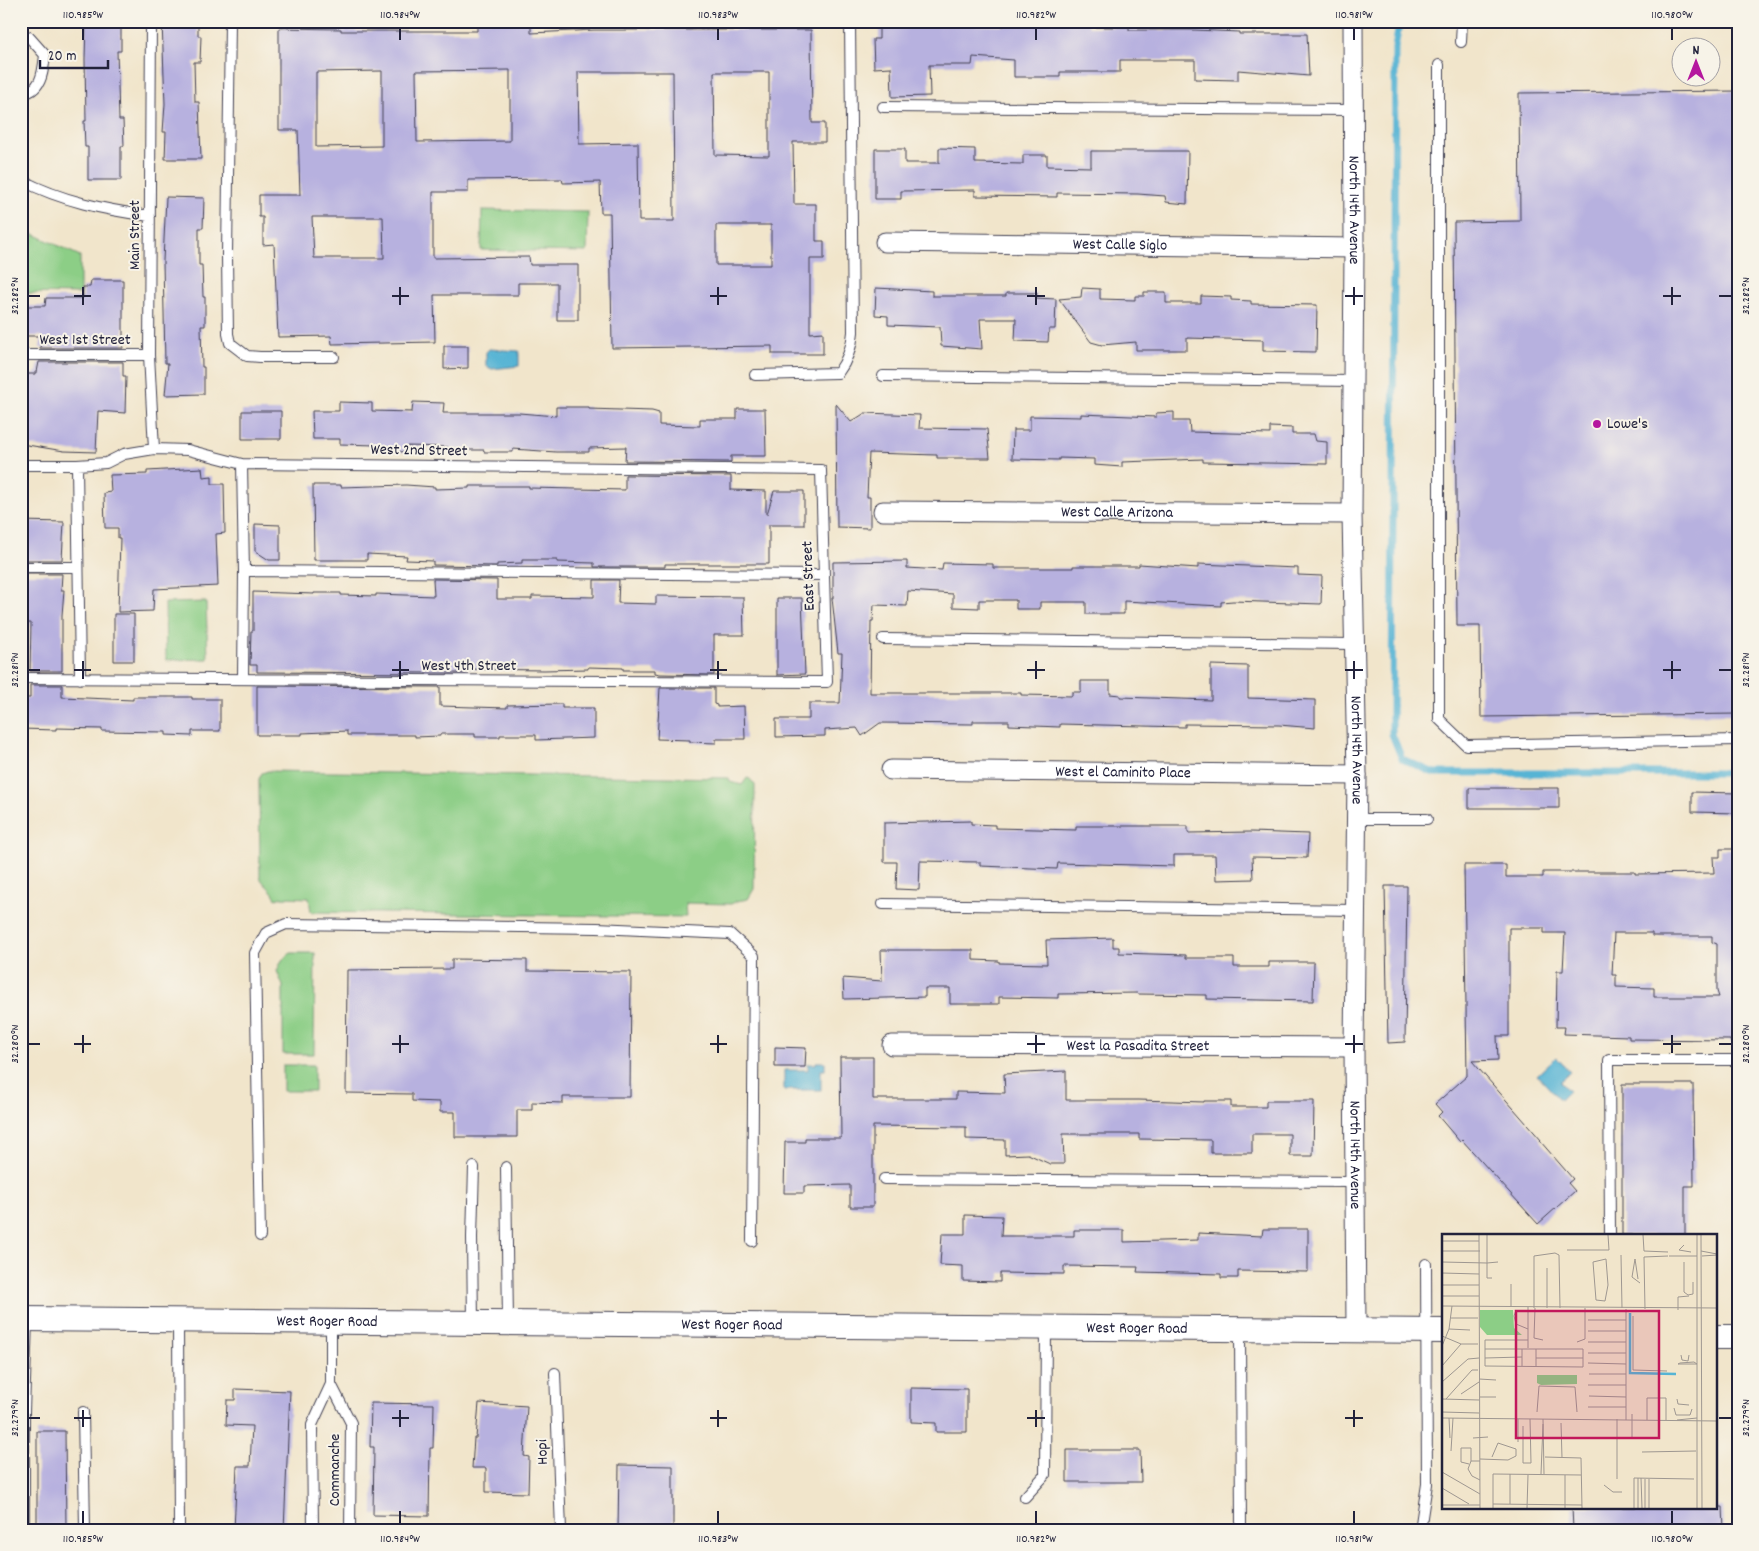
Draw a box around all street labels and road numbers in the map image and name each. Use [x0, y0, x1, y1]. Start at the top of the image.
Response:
street label: North 14th Avenue [1342, 156, 1366, 264]
street label: Main Street [124, 200, 147, 270]
street label: West Calle Siglo [1073, 233, 1167, 257]
street label: West 1st Street [39, 329, 131, 352]
street label: West 2nd Street [370, 439, 468, 463]
street label: West Calle Arizona [1061, 501, 1174, 524]
street label: East Street [796, 541, 822, 611]
street label: West 4th Street [422, 655, 517, 678]
street label: North 14th Avenue [1344, 695, 1369, 804]
street label: West el Caminito Place [1055, 760, 1191, 785]
street label: West la Pasadita Street [1066, 1034, 1210, 1058]
street label: North 14th Avenue [1343, 1100, 1367, 1209]
street label: West Roger Road [276, 1310, 378, 1334]
street label: West Roger Road [681, 1313, 783, 1337]
street label: West Roger Road [1086, 1316, 1188, 1340]
street label: Commanche [324, 1434, 347, 1506]
street label: Hopi [531, 1439, 555, 1465]

